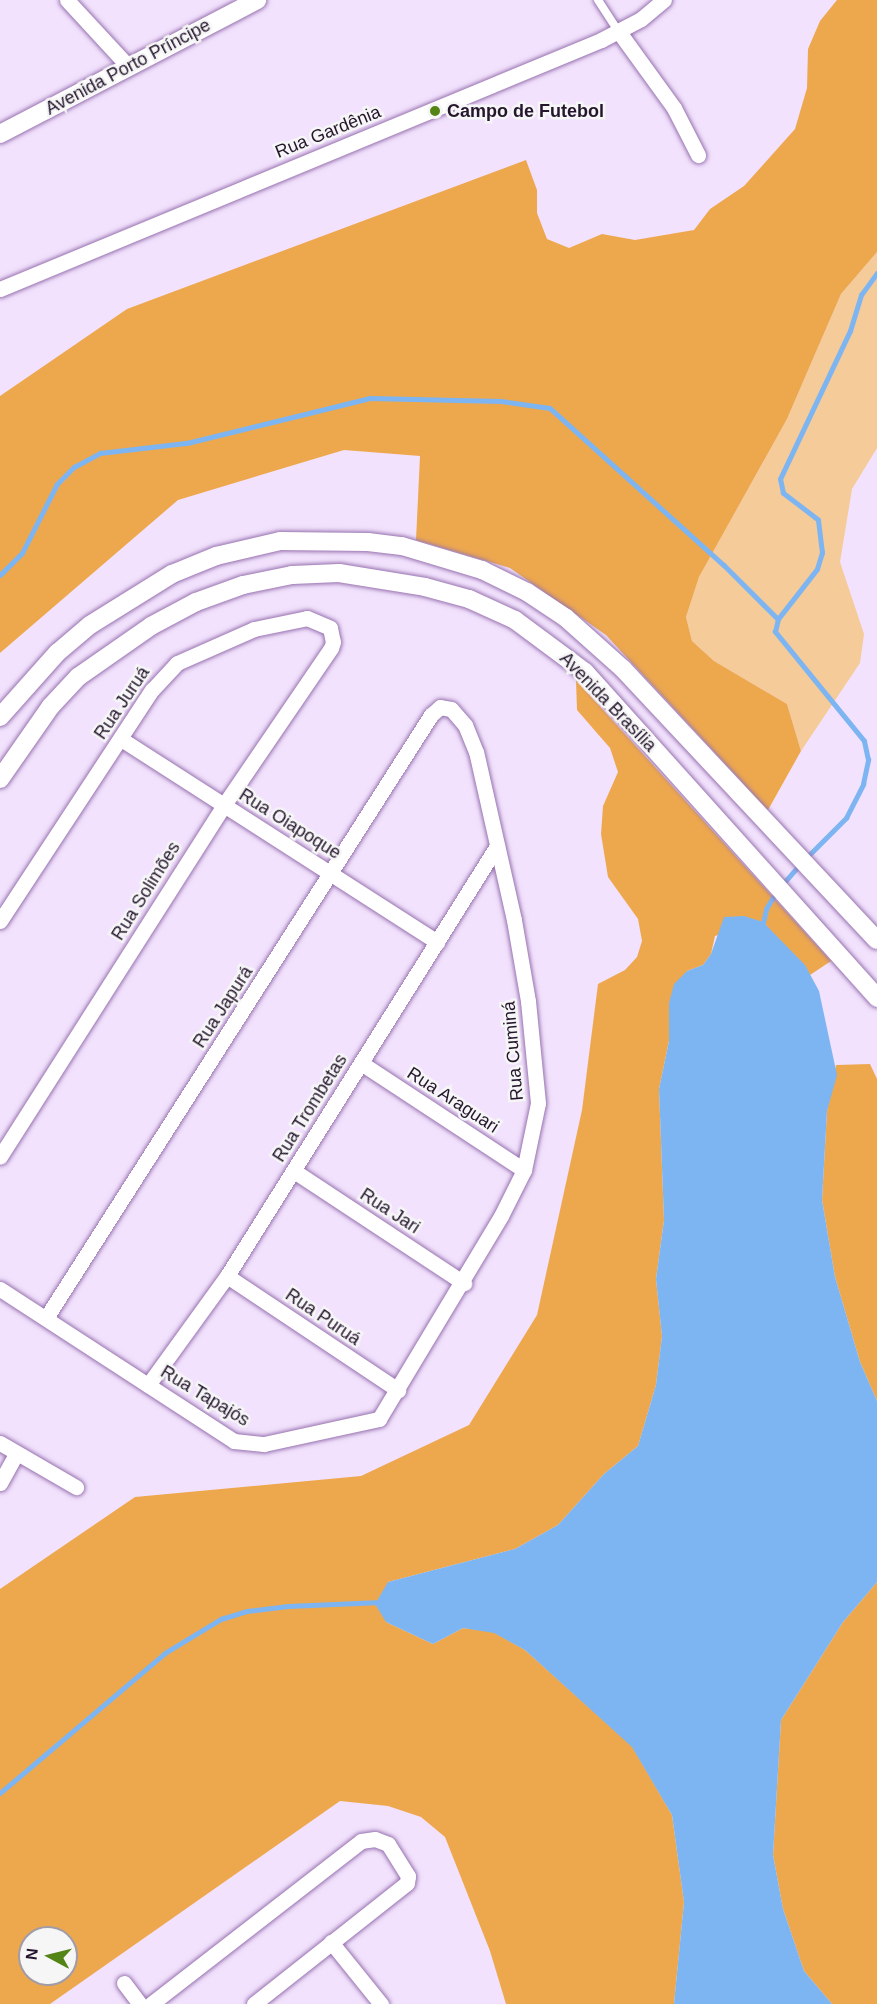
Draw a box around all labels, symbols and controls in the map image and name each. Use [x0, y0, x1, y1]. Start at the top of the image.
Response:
street label: Avenida Porto Príncipe [42, 14, 214, 120]
place label: Campo de Futebol [447, 100, 604, 122]
street label: Rua Gardênia [272, 101, 384, 163]
marker: Campo de Futebol [428, 104, 442, 118]
street label: Avenida Brasília [555, 648, 661, 756]
street label: Rua Juruá [90, 663, 154, 743]
street label: Rua Oiapoque [235, 784, 345, 864]
street label: Rua Solimões [107, 838, 185, 944]
street label: Rua Japurá [189, 962, 257, 1052]
street label: Rua Cuminá [498, 1000, 528, 1102]
street label: Rua Trombetas [268, 1050, 352, 1166]
street label: Rua Araguari [403, 1062, 503, 1138]
street label: Rua Jari [356, 1184, 424, 1238]
street label: Rua Puruá [281, 1284, 365, 1350]
street label: Rua Tapajós [157, 1361, 253, 1431]
north arrow [18, 1926, 78, 1986]
text: N [22, 1947, 41, 1961]

